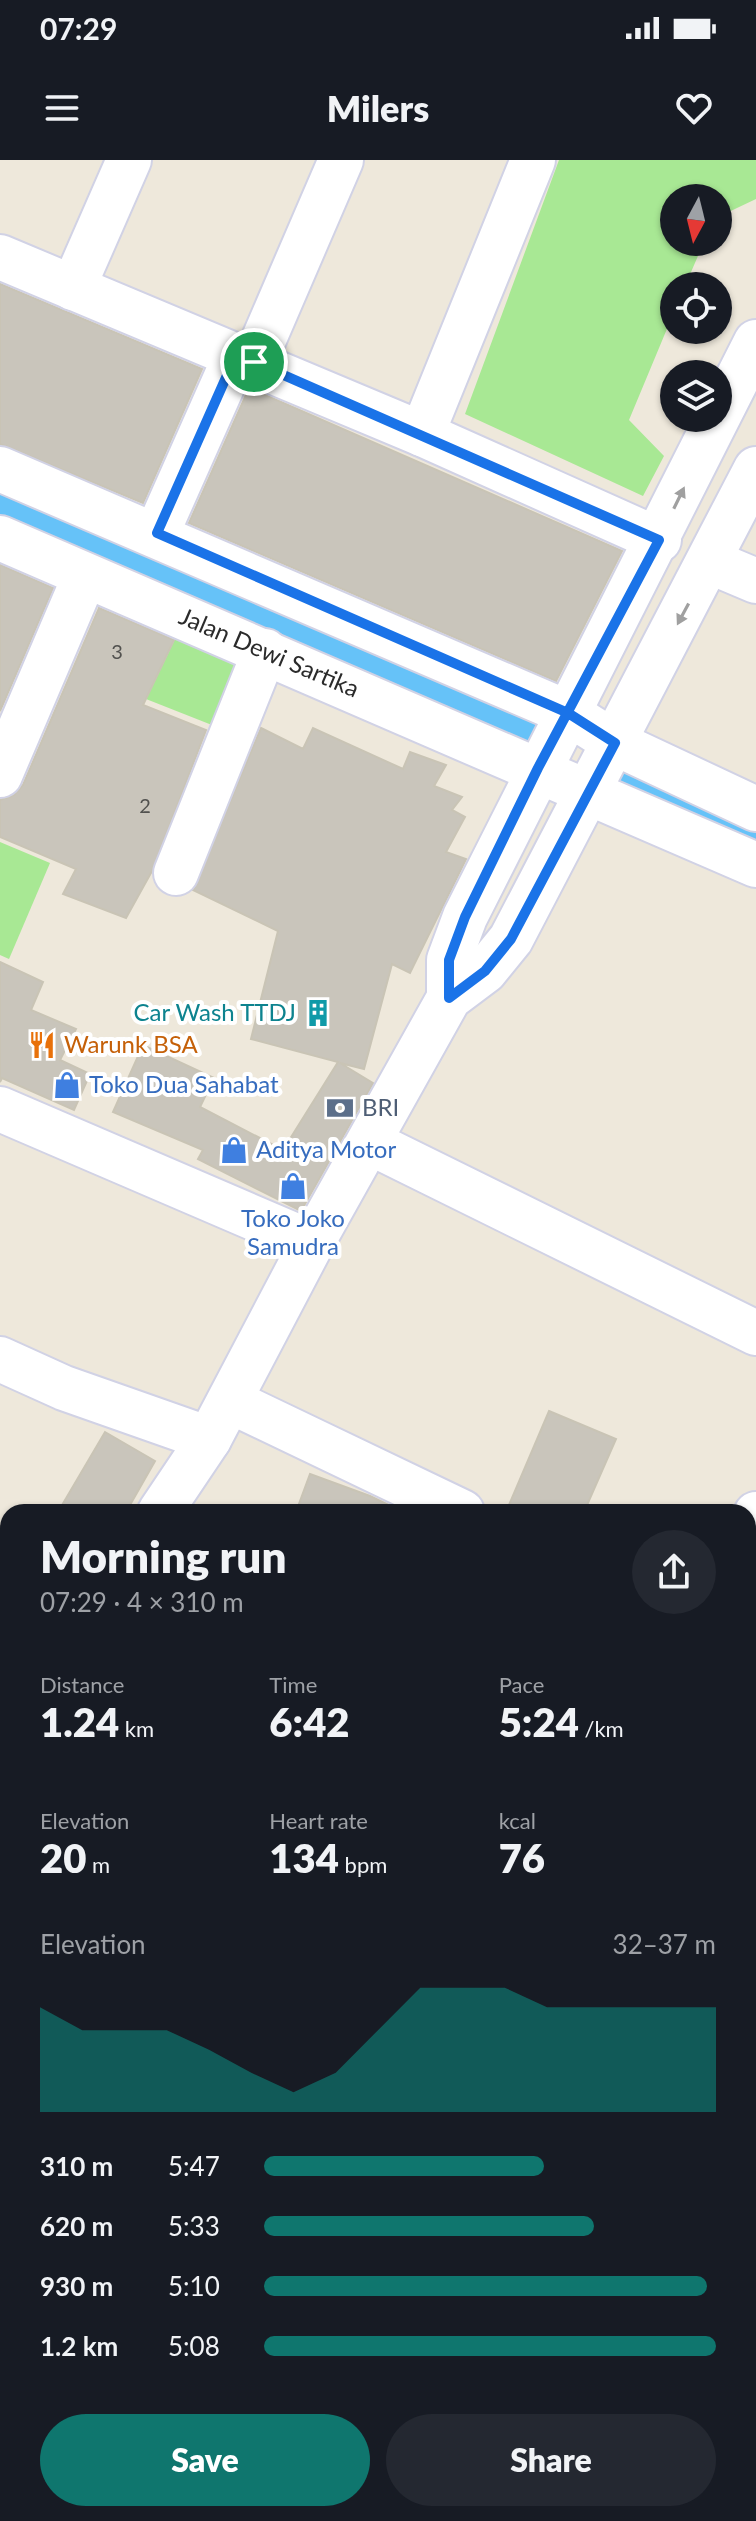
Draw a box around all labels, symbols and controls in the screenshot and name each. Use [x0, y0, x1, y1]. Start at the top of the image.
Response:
text: 07:29 [40, 10, 117, 46]
icon: menu [40, 86, 84, 130]
text: Milers [327, 86, 429, 130]
icon: heart [672, 86, 716, 130]
north arrow [660, 184, 732, 256]
map controls [660, 184, 732, 432]
button: locate [660, 272, 732, 344]
pin [220, 328, 288, 396]
icon: arrive [232, 340, 276, 384]
button: layers [660, 360, 732, 432]
one-way arrow [672, 487, 686, 510]
street label: Jalan Dewi Sartika [175, 601, 364, 703]
one-way arrow [677, 603, 691, 625]
house number: 3 [111, 639, 123, 663]
house number: 2 [139, 793, 151, 817]
place label: Car Wash TTDJ [133, 997, 296, 1026]
building icon: Car Wash TTDJ [303, 998, 333, 1028]
place label: Warunk BSA [64, 1029, 198, 1058]
restaurant icon: Warunk BSA [27, 1030, 57, 1060]
place label: Toko Dua Sahabat [89, 1069, 279, 1098]
shop icon: Toko Dua Sahabat [52, 1070, 82, 1100]
place label: BRI [362, 1092, 399, 1121]
bank icon: BRI [325, 1093, 355, 1123]
place label: Aditya Motor [256, 1134, 396, 1163]
shop icon: Aditya Motor [219, 1135, 249, 1165]
shop icon: Toko Joko Samudra [278, 1171, 308, 1201]
place label: Toko Joko Samudra [241, 1203, 345, 1260]
text: Morning run [40, 1530, 287, 1582]
button: share [632, 1530, 716, 1614]
text: 07:29 · 4 × 310 m [40, 1586, 244, 1618]
text: Distance [40, 1671, 124, 1698]
text: Time [269, 1671, 317, 1698]
text: Pace [499, 1671, 544, 1698]
text: 1.24 [40, 1698, 119, 1746]
text: 6:42 [269, 1698, 350, 1746]
text: 5:24 [499, 1698, 579, 1746]
text: km [119, 1715, 154, 1742]
text: /km [579, 1715, 624, 1742]
text: Elevation [40, 1807, 129, 1834]
text: Heart rate [269, 1807, 368, 1834]
text: kcal [499, 1807, 536, 1834]
text: 20 [40, 1834, 86, 1882]
text: 134 [269, 1834, 339, 1882]
text: 76 [499, 1834, 545, 1882]
text: m [86, 1851, 110, 1878]
text: bpm [339, 1851, 387, 1878]
text: Elevation [40, 1928, 146, 1960]
text: 32–37 m [613, 1928, 716, 1960]
text: 310 m [40, 2150, 113, 2182]
text: 5:47 [168, 2150, 220, 2182]
text: 620 m [40, 2210, 113, 2242]
text: 5:33 [168, 2210, 220, 2242]
text: 930 m [40, 2270, 113, 2302]
text: 5:10 [168, 2270, 220, 2302]
text: 1.2 km [40, 2330, 118, 2362]
text: 5:08 [168, 2330, 220, 2362]
button: Save [40, 2414, 370, 2506]
button: Share [386, 2414, 716, 2506]

